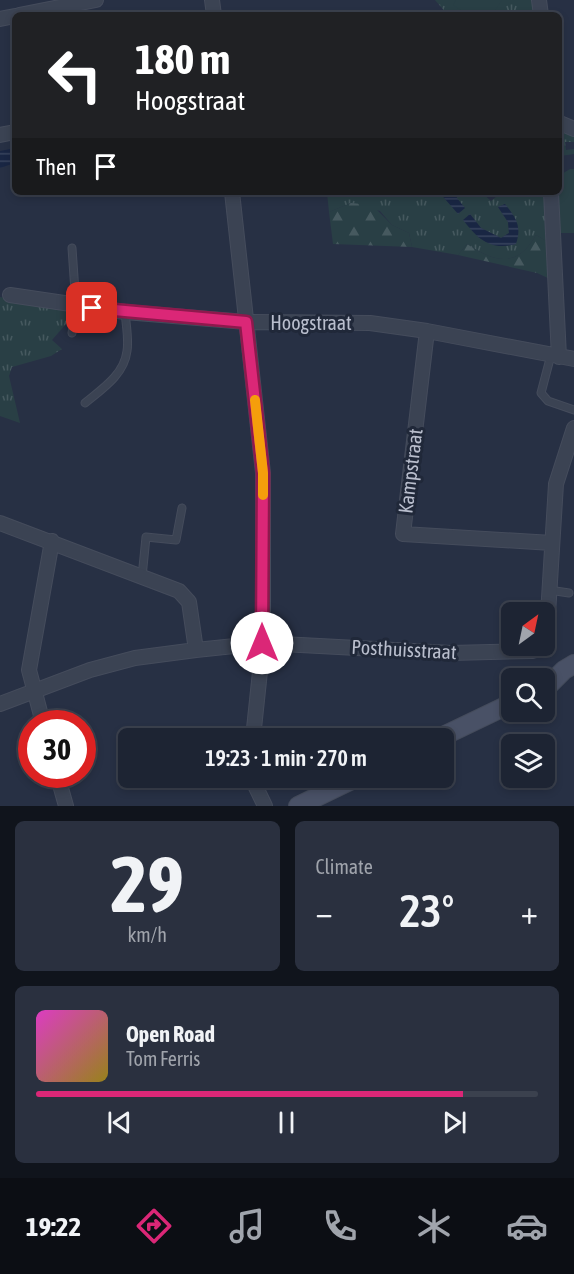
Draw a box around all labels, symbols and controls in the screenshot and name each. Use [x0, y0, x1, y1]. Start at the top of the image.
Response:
text: 180 m [135, 35, 230, 83]
icon: left [36, 36, 114, 114]
text: Hoogstraat [135, 85, 245, 116]
icon: arrive [89, 150, 122, 183]
text: Then [36, 154, 77, 180]
pin [66, 282, 117, 333]
icon: arrive [75, 291, 108, 324]
street label: Hoogstraat [270, 311, 352, 334]
street label: Kampstraat [393, 427, 427, 515]
north arrow [501, 602, 555, 656]
map controls [501, 602, 555, 788]
position arrow [230, 611, 294, 675]
street label: Posthuisstraat [351, 635, 458, 663]
button: search [501, 668, 555, 722]
speed limit sign: 30 [18, 710, 96, 788]
button: layers [501, 734, 555, 788]
text: 19:23 · 1 min · 270 m [205, 745, 367, 771]
text: 29 [111, 839, 184, 929]
text: Climate [316, 855, 373, 878]
text: 23° [399, 885, 454, 937]
text: − [316, 893, 333, 931]
text: + [521, 893, 538, 931]
text: km/h [127, 923, 167, 946]
text: Open Road [126, 1021, 215, 1047]
text: Tom Ferris [126, 1047, 200, 1070]
icon: previous [103, 1106, 136, 1139]
icon: pause [270, 1106, 303, 1139]
icon: next [438, 1106, 471, 1139]
icon: directions [133, 1205, 175, 1247]
icon: music [226, 1205, 268, 1247]
icon: phone [319, 1205, 361, 1247]
icon: climate [413, 1205, 455, 1247]
icon: car [506, 1205, 548, 1247]
text: 19:22 [26, 1211, 81, 1242]

